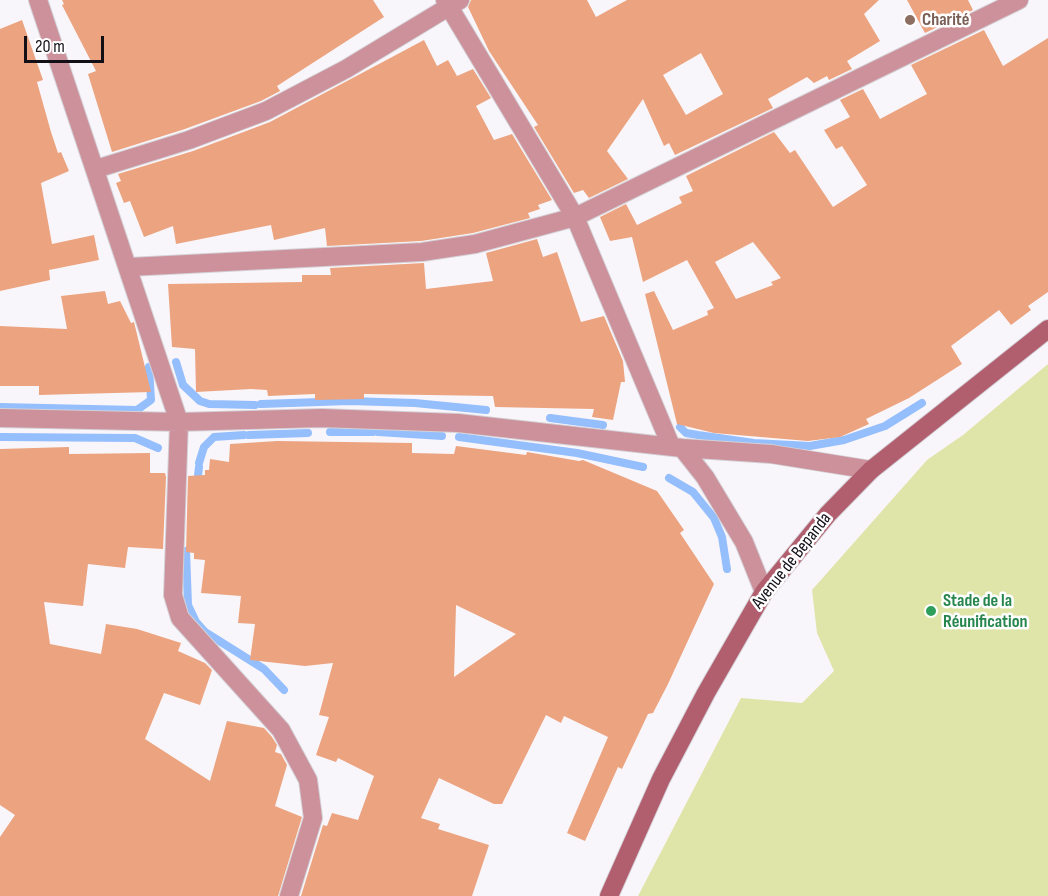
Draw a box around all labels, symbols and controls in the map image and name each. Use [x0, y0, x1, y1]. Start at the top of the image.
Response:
place label: Charité [922, 9, 969, 31]
marker: Charité [903, 13, 917, 27]
scale bar [27, 24, 106, 62]
text: 20 m [35, 36, 65, 57]
street label: Avenue de Bepanda [748, 509, 836, 613]
place label: Stade de la Réunification [943, 590, 1028, 632]
marker: Stade de la Réunification [924, 604, 938, 618]

